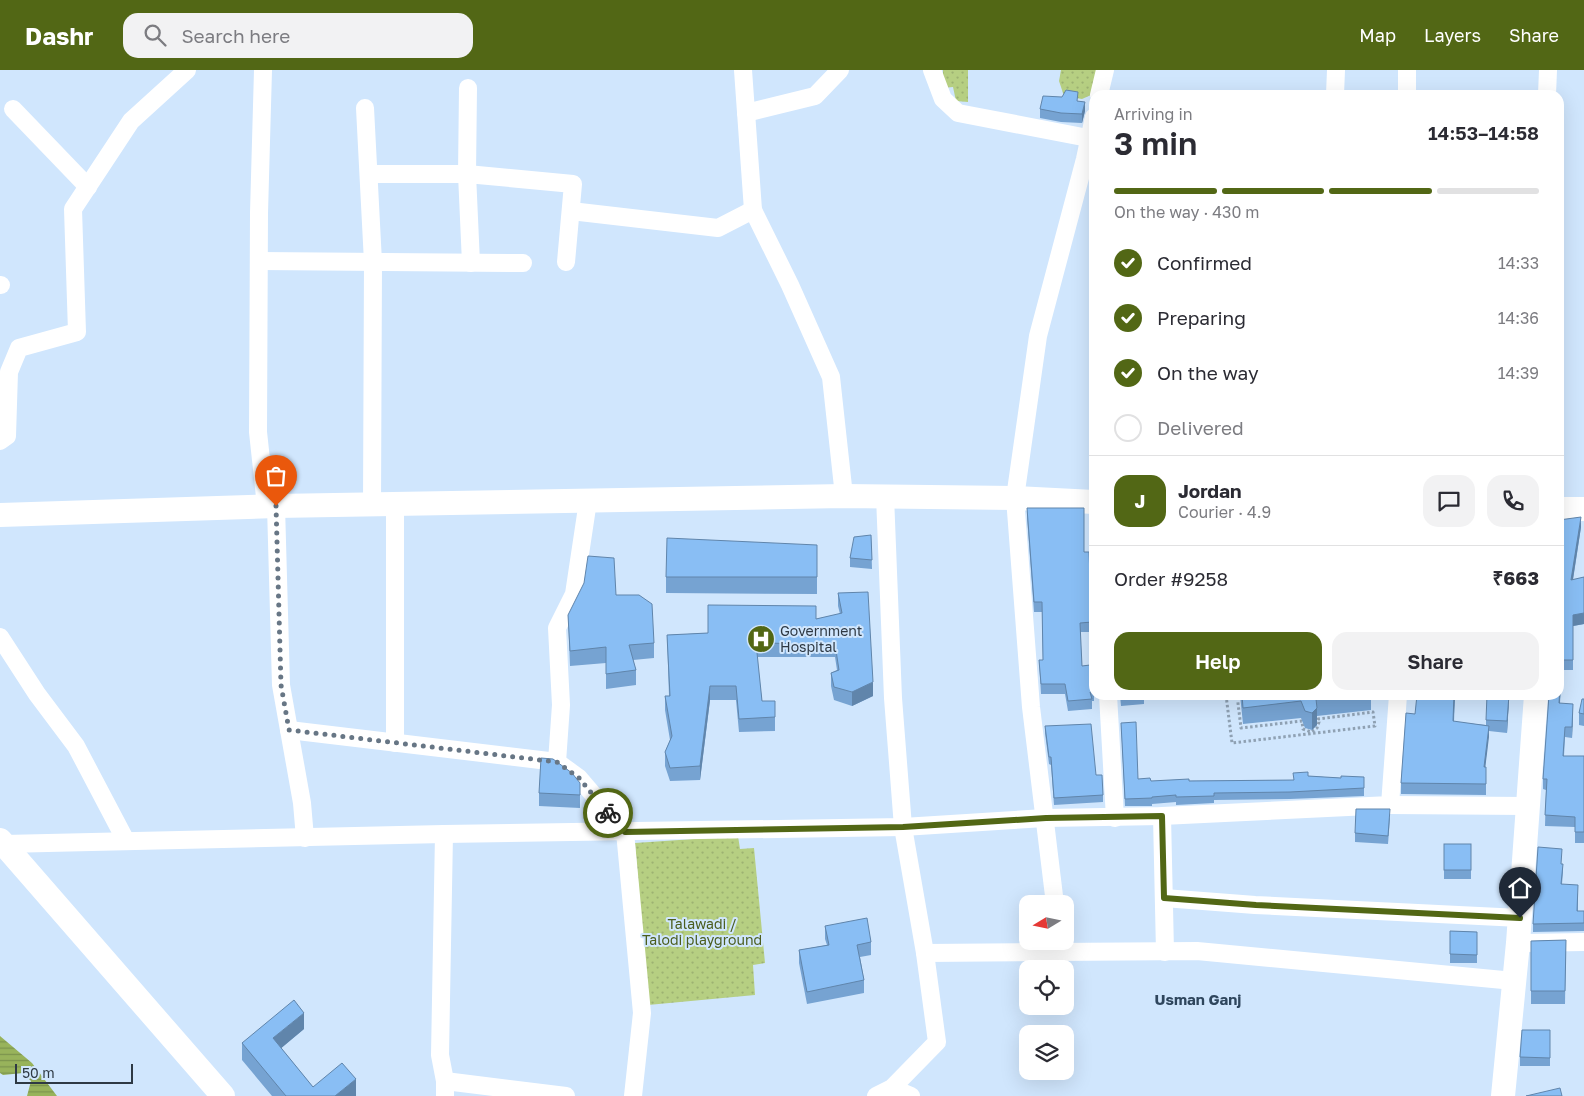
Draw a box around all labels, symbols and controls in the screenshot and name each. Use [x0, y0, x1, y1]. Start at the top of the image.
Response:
search box [123, 13, 473, 58]
text: Dashr [25, 21, 93, 50]
icon: search [141, 21, 169, 49]
text: Search here [181, 24, 290, 47]
text: Map [1359, 24, 1396, 46]
text: Layers [1424, 24, 1481, 46]
text: Share [1509, 24, 1559, 46]
text: Arriving in [1114, 104, 1193, 124]
text: 14:53–14:58 [1428, 121, 1539, 144]
text: 3 min [1114, 124, 1197, 162]
text: On the way · 430 m [1114, 202, 1260, 222]
icon: check [1114, 249, 1142, 277]
text: Confirmed [1157, 251, 1252, 274]
text: 14:33 [1498, 253, 1539, 273]
icon: check [1114, 304, 1142, 332]
text: Preparing [1157, 306, 1246, 329]
text: 14:36 [1498, 308, 1539, 328]
icon: check [1114, 359, 1142, 387]
text: On the way [1157, 361, 1259, 384]
text: 14:39 [1498, 363, 1539, 383]
text: Delivered [1157, 416, 1244, 439]
pin [255, 455, 297, 506]
icon: bag [262, 462, 290, 490]
button: chat [1423, 475, 1475, 527]
button: phone [1487, 475, 1539, 527]
text: Jordan [1178, 479, 1242, 502]
text: J [1135, 489, 1145, 512]
text: Courier · 4.9 [1178, 502, 1271, 522]
text: ₹663 [1492, 566, 1539, 589]
text: Order #9258 [1114, 567, 1228, 590]
place label: Government Hospital [780, 622, 862, 655]
hospital icon: Government Hospital [746, 624, 776, 654]
button: Help [1114, 632, 1322, 690]
button: Share [1332, 632, 1539, 690]
courier [583, 788, 633, 838]
icon: bike [594, 799, 622, 827]
pin [1499, 867, 1541, 918]
icon: home [1506, 874, 1534, 902]
north arrow [1019, 895, 1074, 950]
map controls [1019, 895, 1074, 1080]
park label: Talawadi / Talodi playground [642, 915, 762, 948]
button: locate [1019, 960, 1074, 1015]
district label: Usman Ganj [1155, 990, 1241, 1008]
button: layers [1019, 1025, 1074, 1080]
scale bar [15, 1061, 132, 1084]
text: 50 m [22, 1064, 55, 1081]

